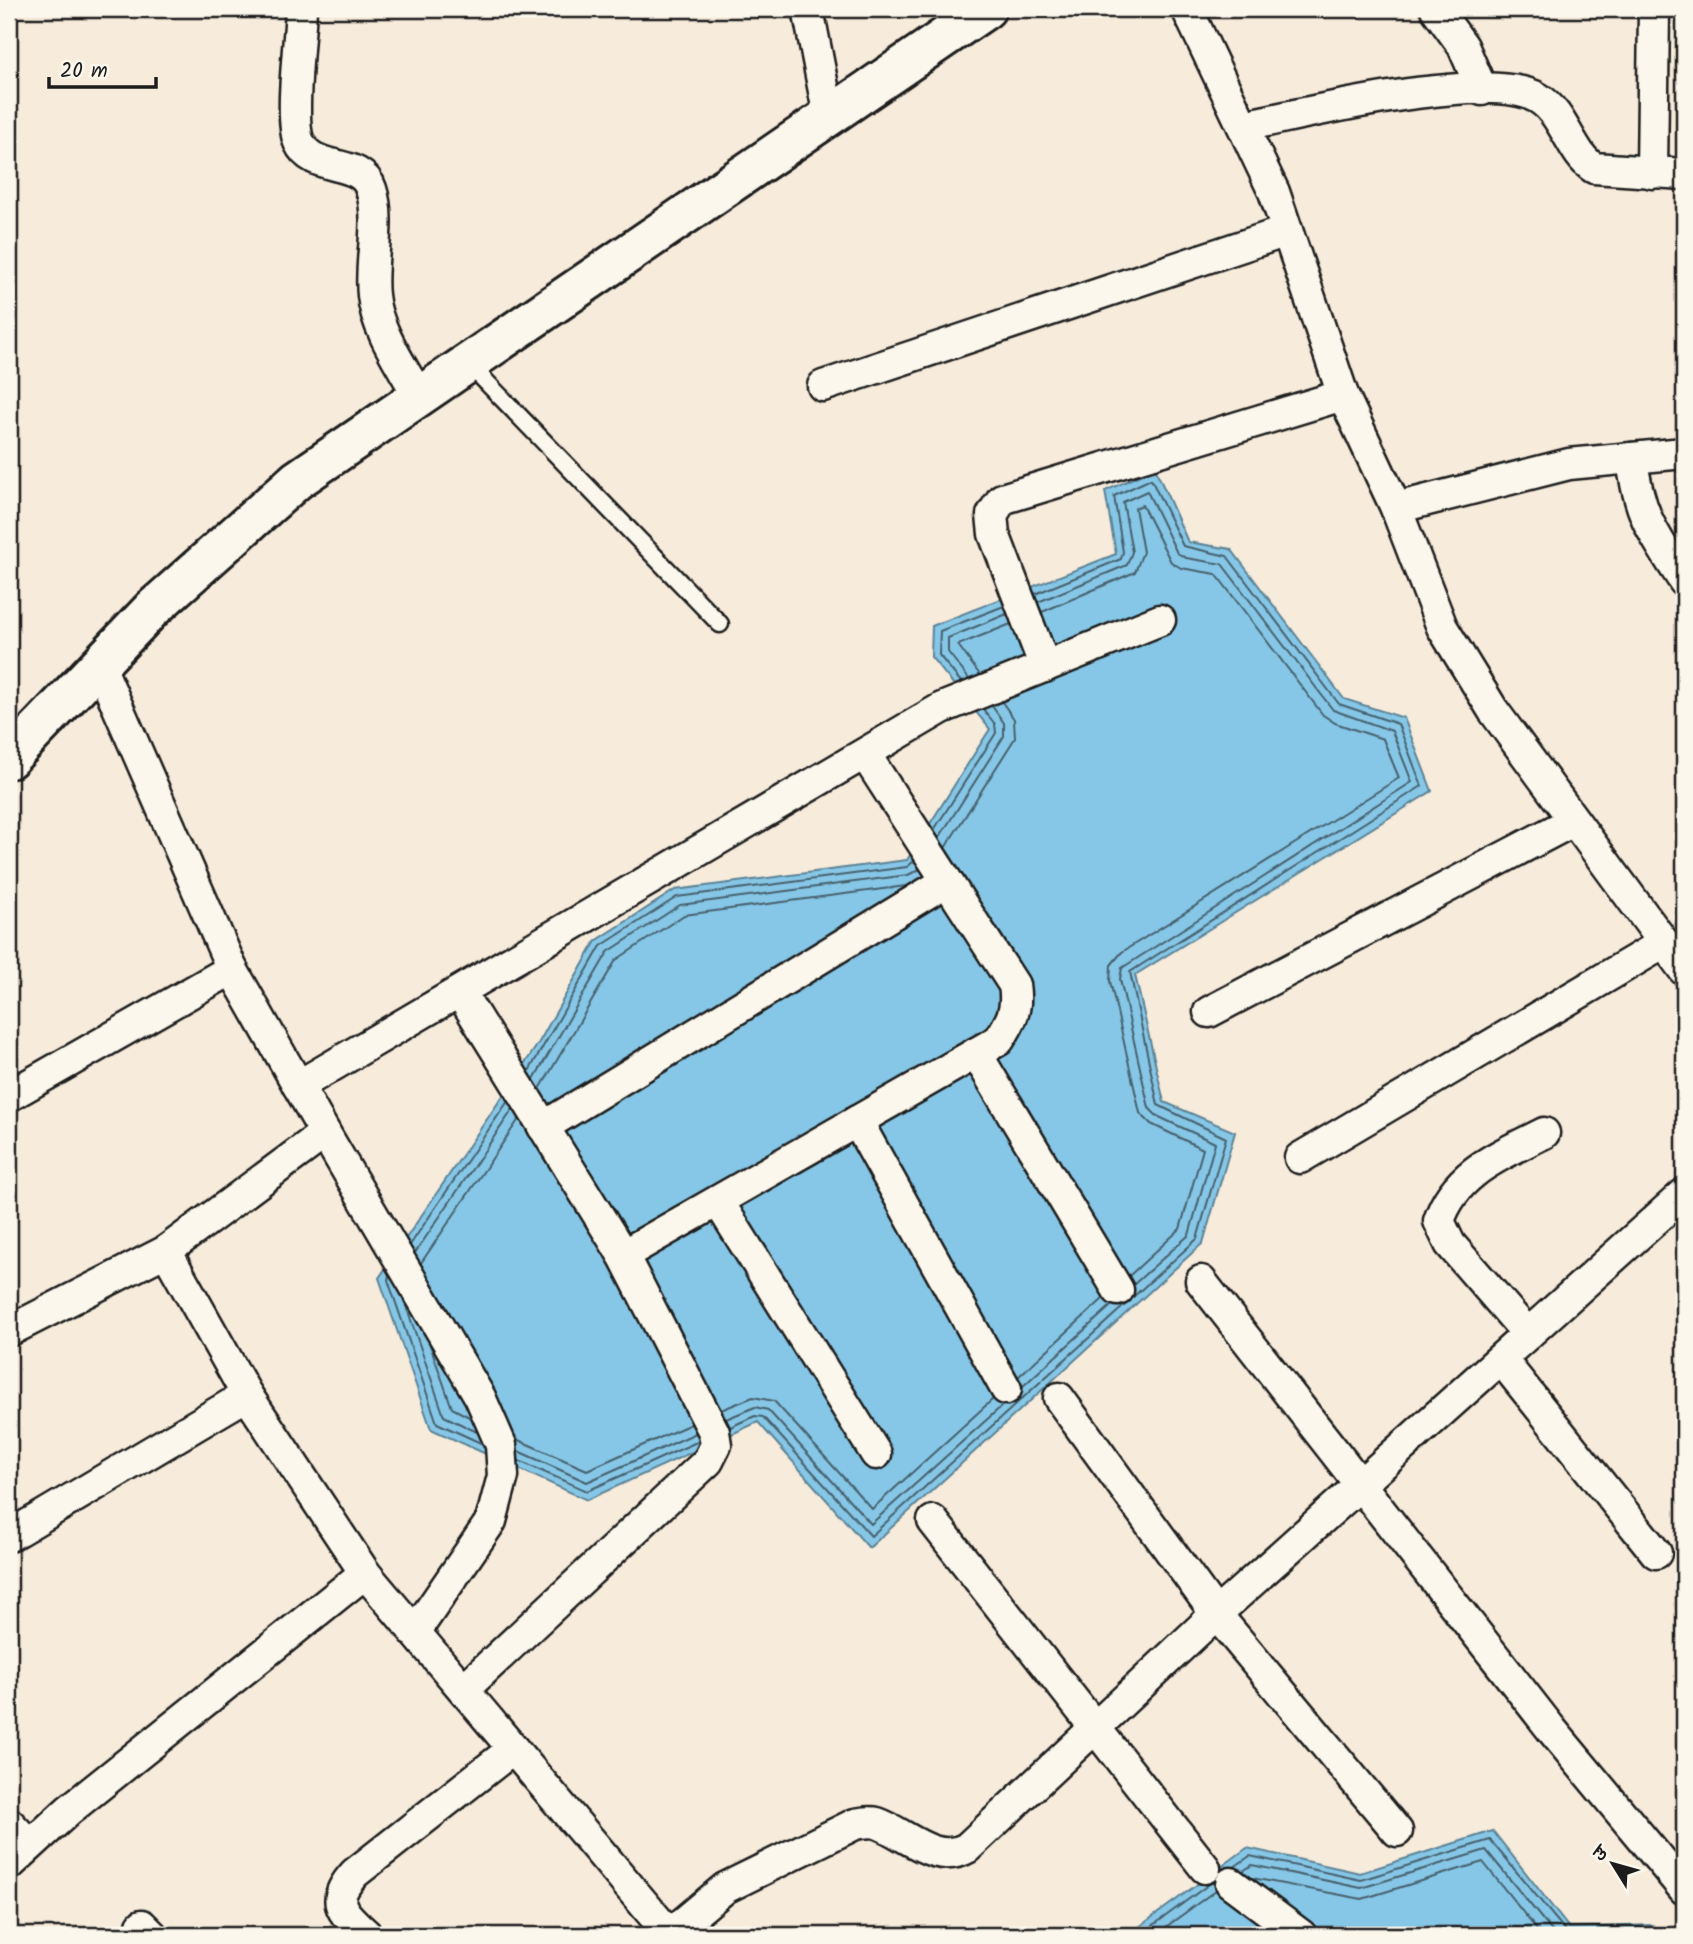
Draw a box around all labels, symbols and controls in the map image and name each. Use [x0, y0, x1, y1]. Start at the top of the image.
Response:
scale bar [49, 46, 156, 90]
text: 20 m [60, 55, 108, 88]
north arrow [1578, 1828, 1648, 1898]
text: उ [1585, 1838, 1619, 1869]

